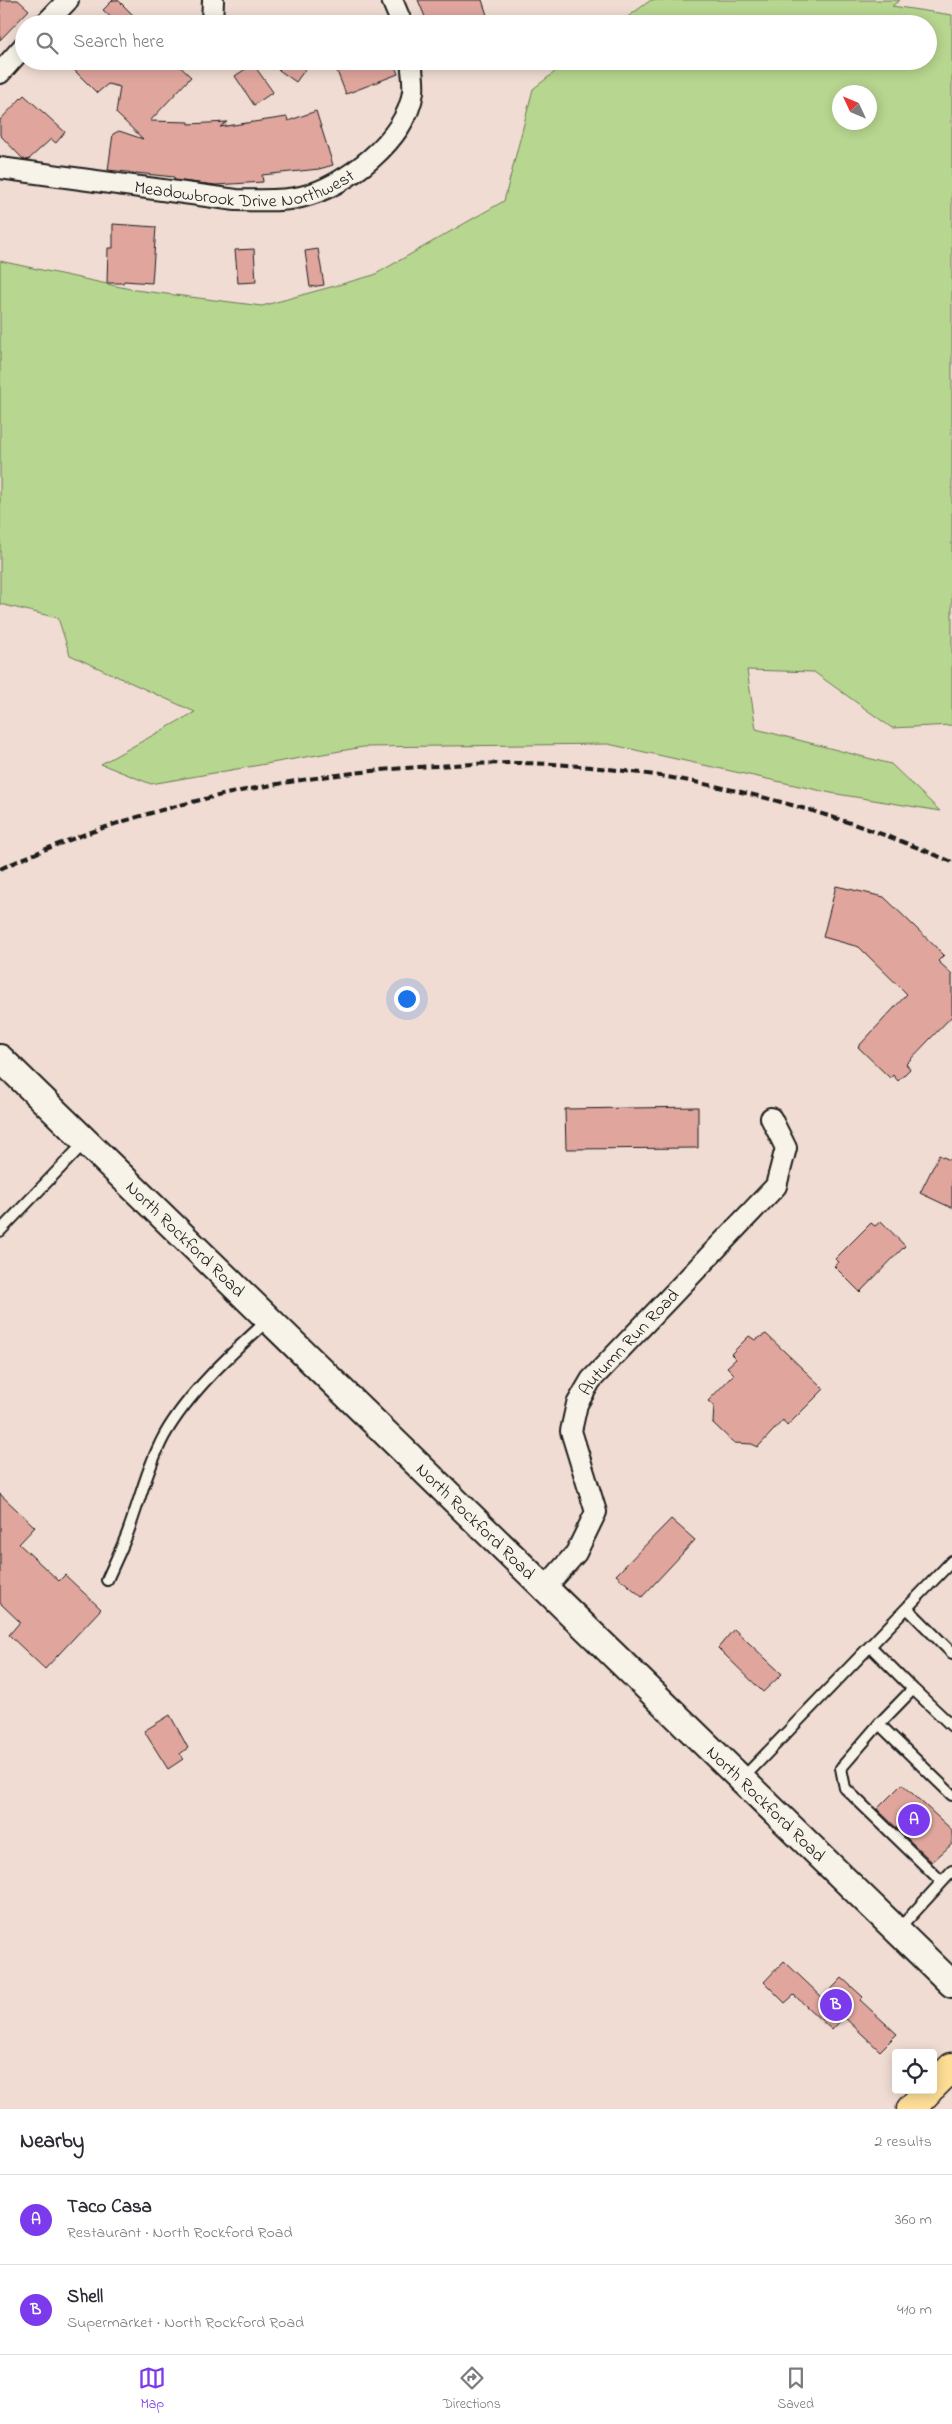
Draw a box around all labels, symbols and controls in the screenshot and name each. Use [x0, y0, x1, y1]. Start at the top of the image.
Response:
search box [15, 15, 937, 70]
icon: search [33, 29, 61, 57]
text: Search here [73, 29, 164, 56]
north arrow [832, 85, 877, 130]
street label: Meadowbrook Drive Northwest [133, 164, 360, 215]
your location [394, 986, 420, 1012]
street label: North Rockford Road [119, 1176, 250, 1304]
street label: Autumn Run Road [574, 1284, 686, 1401]
street label: North Rockford Road [409, 1458, 540, 1587]
street label: North Rockford Road [699, 1741, 830, 1869]
pin: A [898, 1801, 930, 1839]
pin: B [820, 1986, 852, 2024]
map controls [892, 2049, 937, 2094]
button: locate [892, 2049, 937, 2094]
text: Nearby [20, 2127, 84, 2157]
text: 2 results [874, 2130, 932, 2154]
text: Taco Casa [67, 2194, 152, 2221]
text: A [31, 2208, 41, 2232]
text: 360 m [895, 2208, 932, 2232]
text: Restaurant · North Rockford Road [67, 2221, 292, 2245]
text: Shell [67, 2284, 103, 2311]
text: B [31, 2298, 41, 2322]
text: 410 m [897, 2298, 932, 2322]
text: Supermarket · North Rockford Road [67, 2311, 304, 2335]
tab: Map [138, 2364, 166, 2415]
tab: Directions [443, 2364, 501, 2415]
tab: Saved [777, 2364, 814, 2415]

